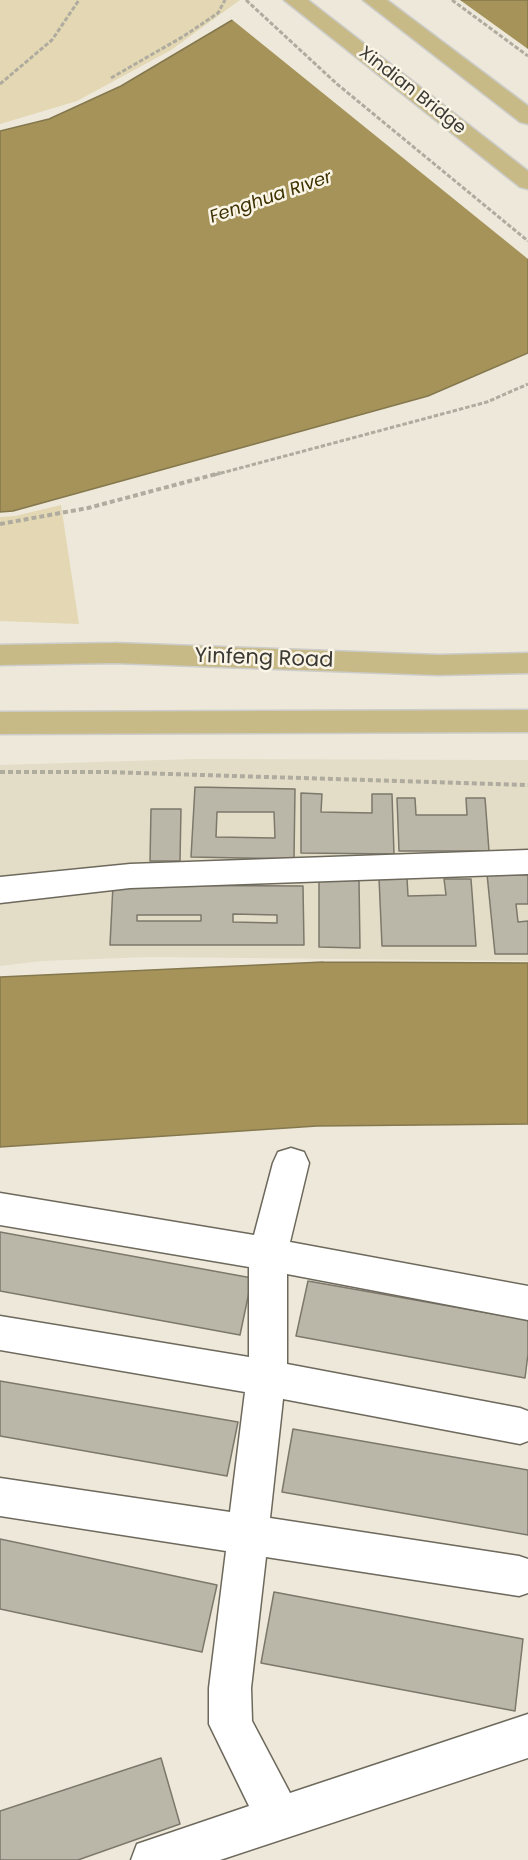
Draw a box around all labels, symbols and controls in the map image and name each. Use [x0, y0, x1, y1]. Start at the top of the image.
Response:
street label: Xindian Bridge [354, 43, 470, 139]
water label: Fenghua Rıver [207, 167, 335, 229]
street label: Yinfeng Road [194, 644, 334, 674]

